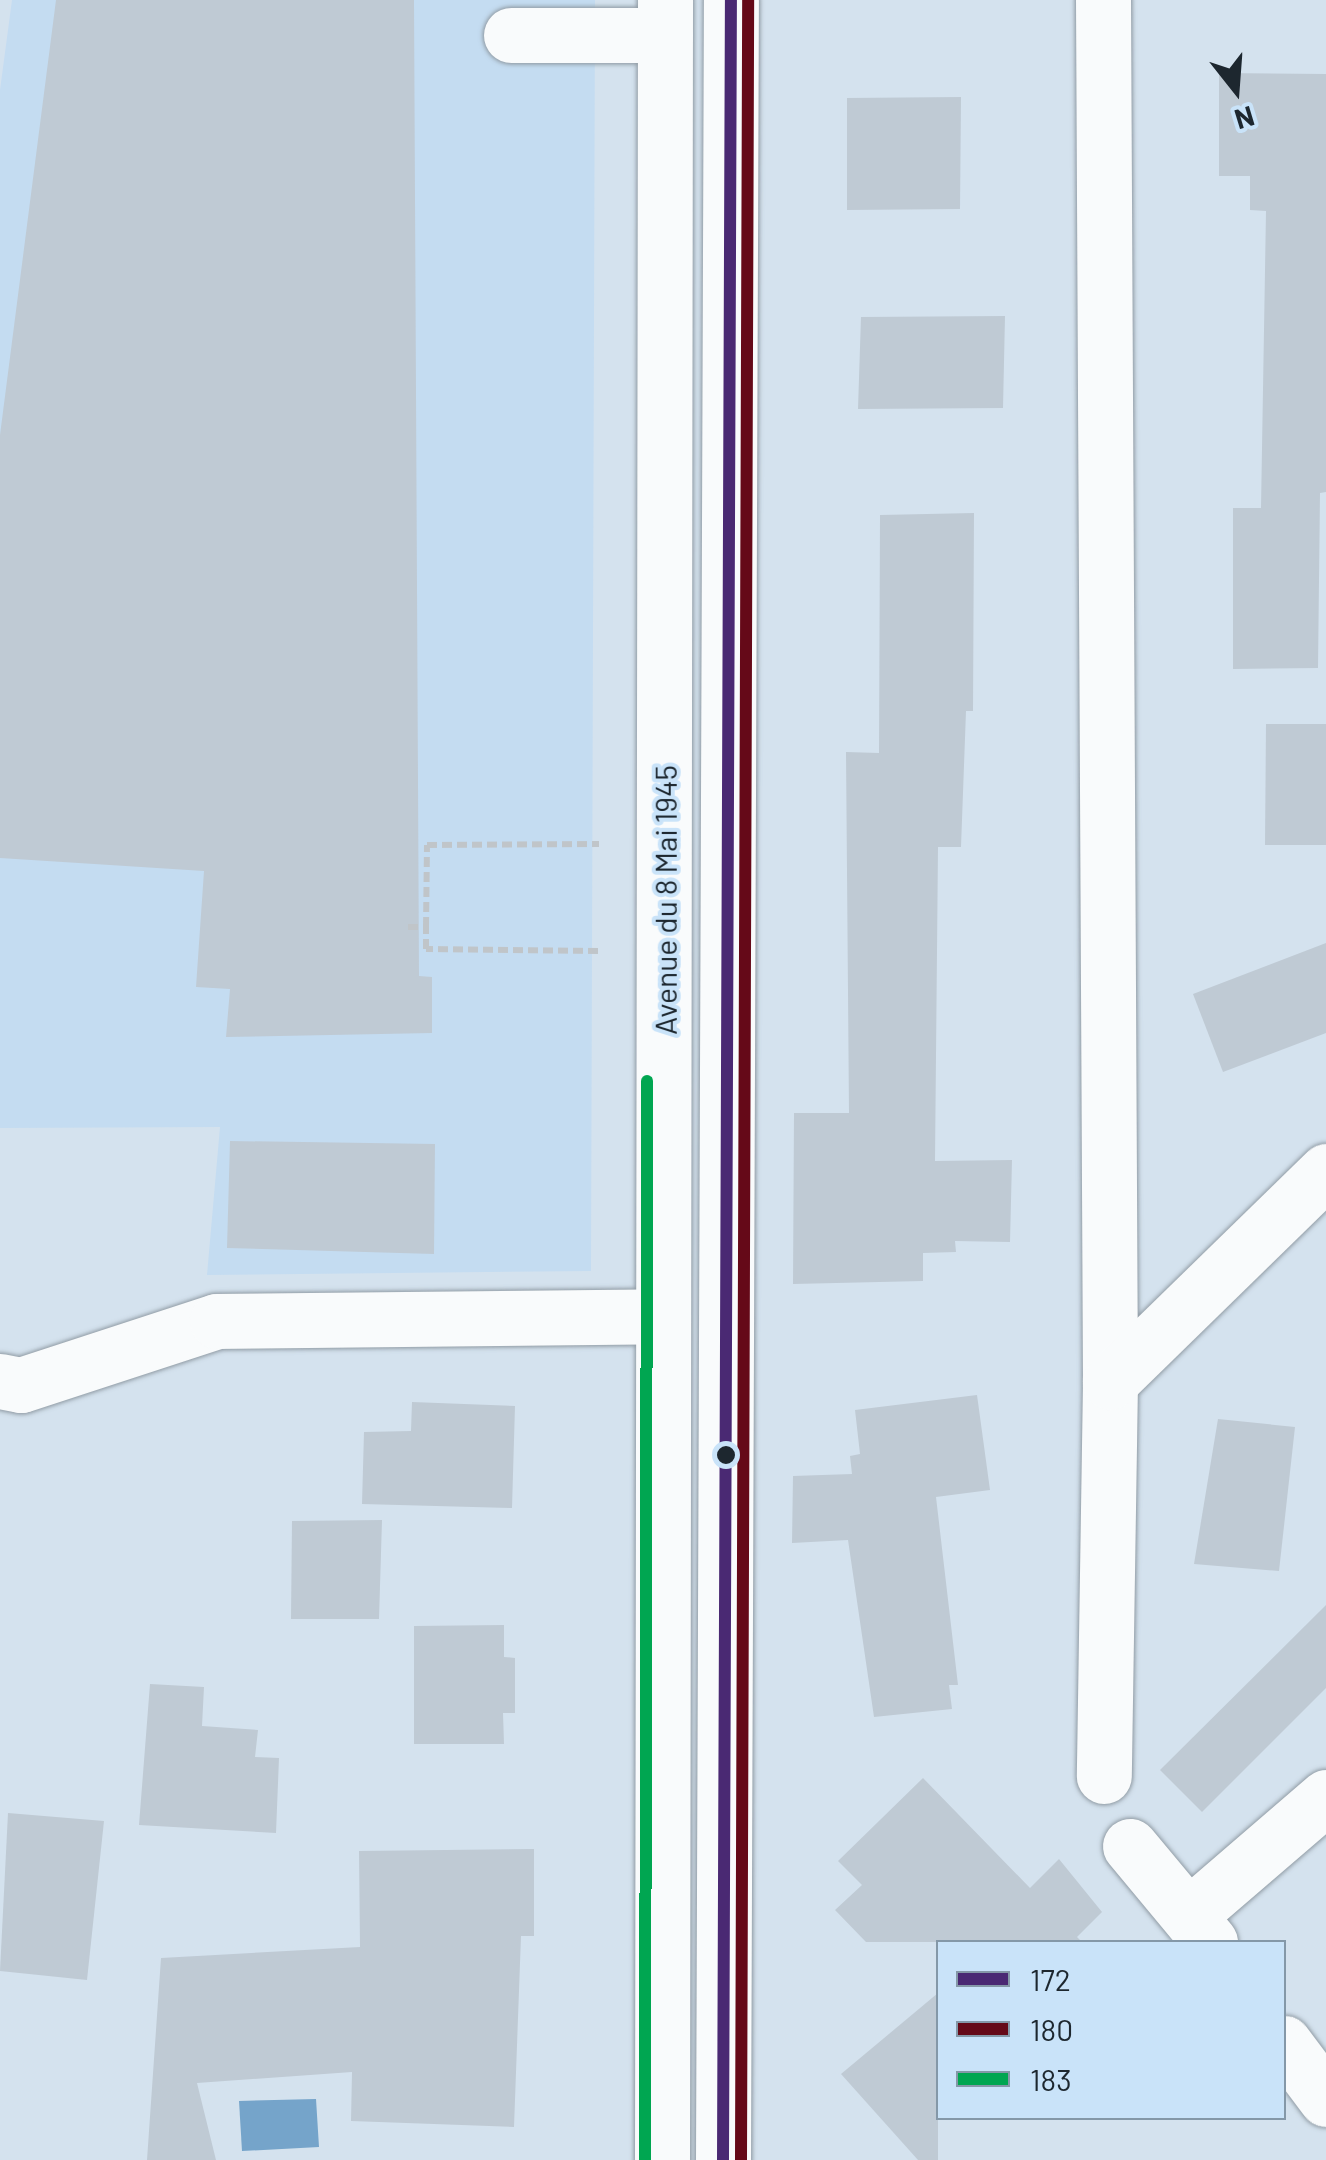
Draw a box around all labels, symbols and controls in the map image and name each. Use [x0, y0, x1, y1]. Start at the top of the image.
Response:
north arrow [1186, 40, 1286, 140]
text: N [1231, 100, 1259, 138]
street label: Avenue du 8 Mai 1945 [647, 765, 683, 1035]
unlabelled marker [716, 1445, 736, 1465]
legend [936, 1940, 1286, 2120]
text: 172 [1030, 1961, 1071, 1997]
text: 180 [1030, 2011, 1073, 2047]
text: 183 [1030, 2061, 1072, 2097]

